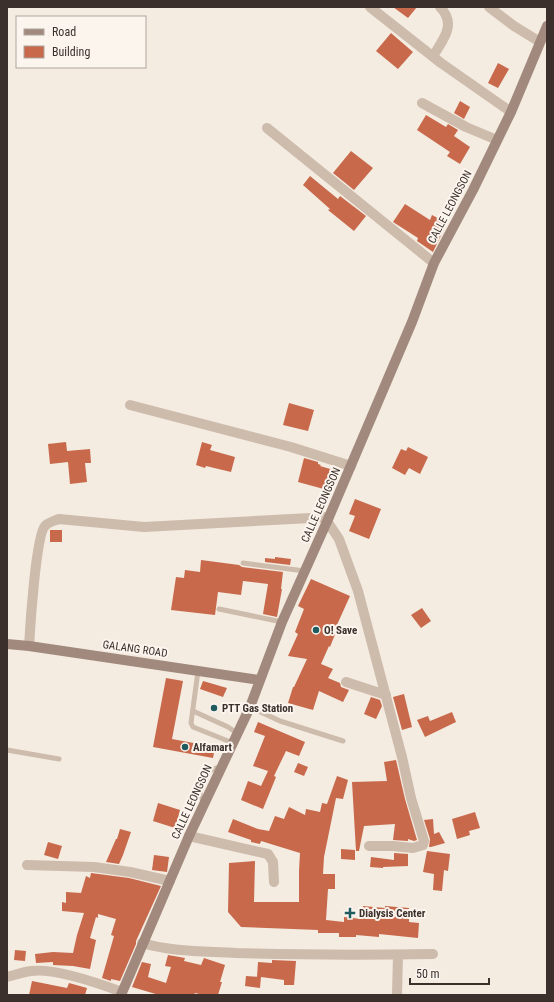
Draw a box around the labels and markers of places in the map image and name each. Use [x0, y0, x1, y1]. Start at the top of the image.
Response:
place label: O! Save [324, 624, 357, 637]
marker: O! Save [311, 625, 321, 635]
place label: PTT Gas Station [222, 702, 293, 715]
marker: PTT Gas Station [209, 703, 219, 713]
place label: Alfamart [193, 741, 232, 754]
marker: Alfamart [180, 742, 190, 752]
marker: Dialysis Center [344, 907, 356, 919]
place label: Dialysis Center [359, 907, 426, 920]

